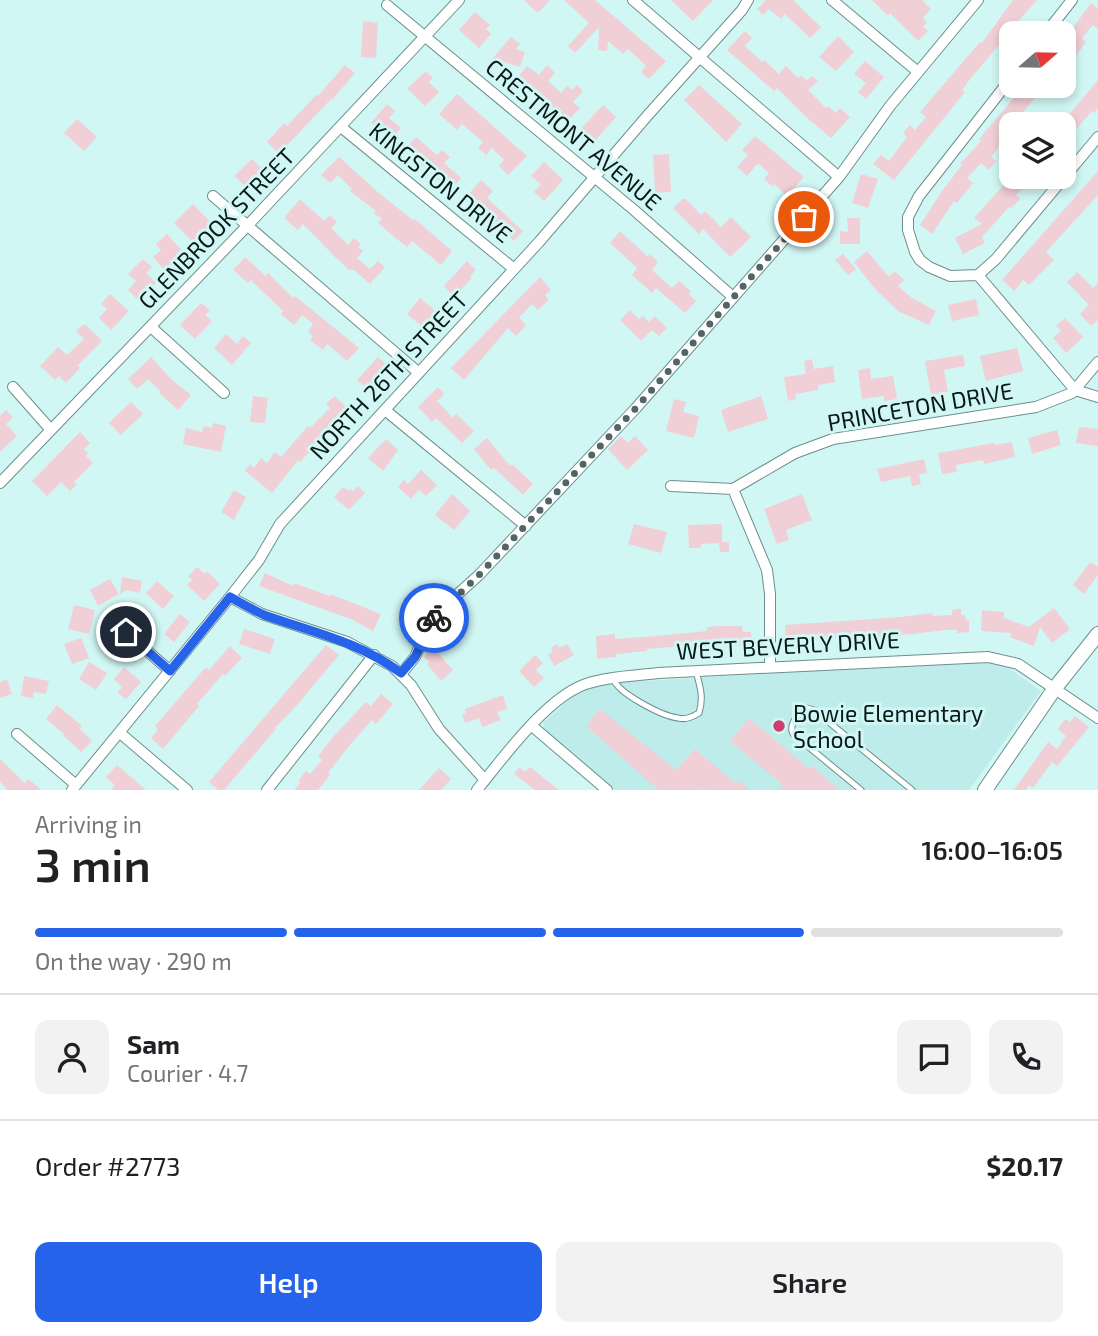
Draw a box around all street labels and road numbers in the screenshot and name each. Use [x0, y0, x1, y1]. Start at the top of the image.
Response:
street label: CRESTMONT AVENUE [481, 52, 667, 216]
street label: KINGSTON DRIVE [364, 116, 518, 248]
street label: GLENBROOK STREET [132, 142, 300, 314]
street label: NORTH 26TH STREET [303, 285, 473, 465]
street label: PRINCETON DRIVE [825, 376, 1015, 436]
street label: WEST BEVERLY DRIVE [676, 625, 900, 665]

